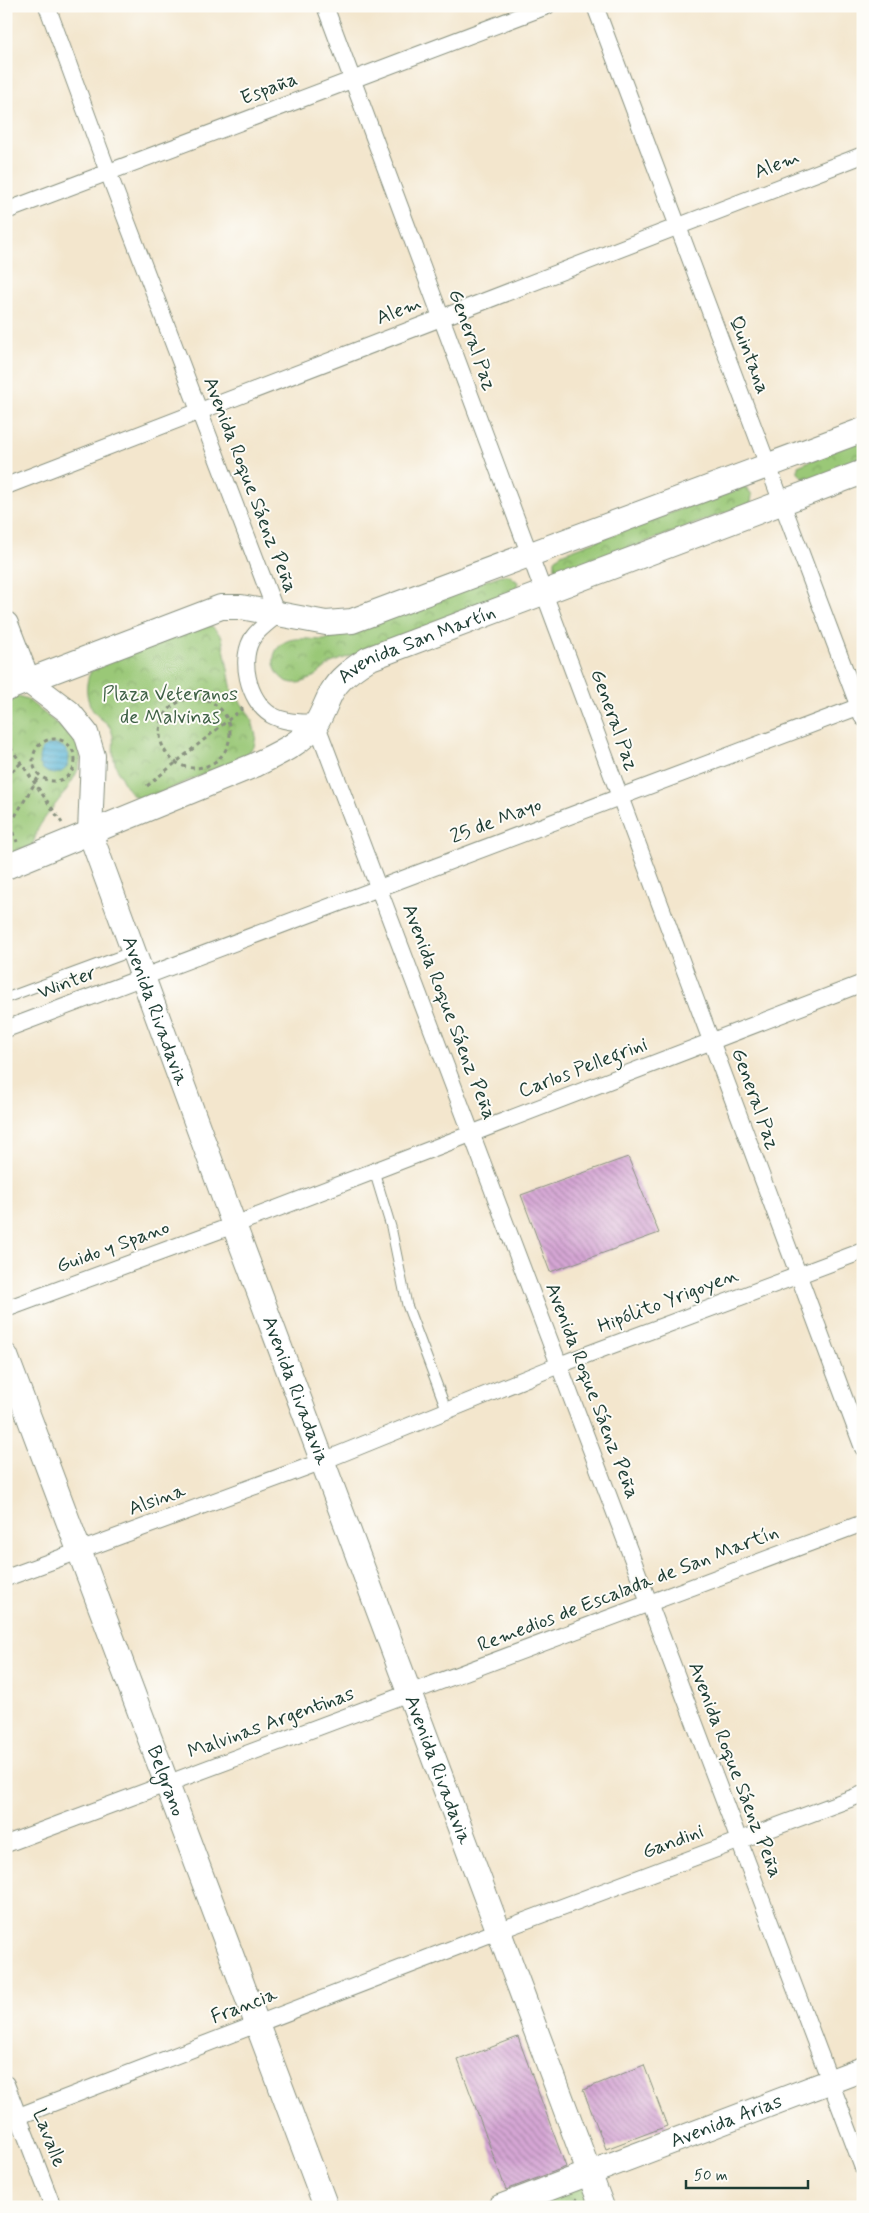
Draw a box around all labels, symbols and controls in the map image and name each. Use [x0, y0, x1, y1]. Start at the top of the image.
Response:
street label: España [237, 66, 301, 112]
street label: Alem [750, 144, 804, 186]
street label: General Paz [441, 285, 503, 395]
street label: Alem [372, 290, 426, 332]
street label: Quintana [722, 312, 776, 398]
street label: Avenida Roque Sáenz Peña [196, 373, 304, 597]
street label: Avenida San Martín [332, 599, 499, 690]
street label: General Paz [583, 665, 645, 775]
park label: Plaza Veteranos de Malvinas [102, 681, 238, 731]
street label: 25 de Mayo [447, 791, 545, 851]
street label: Avenida Roque Sáenz Peña [395, 900, 503, 1124]
street label: Avenida Rivadavia [116, 932, 195, 1090]
street label: Winter [34, 960, 100, 1006]
street label: Carlos Pellegrini [515, 1031, 652, 1107]
street label: General Paz [724, 1044, 786, 1154]
street label: Guido y Spano [53, 1214, 173, 1280]
street label: Hipólito Yrigoyen [594, 1262, 743, 1340]
street label: Avenida Roque Sáenz Peña [538, 1279, 646, 1503]
street label: Avenida Rivadavia [256, 1312, 337, 1470]
street label: Alsina [125, 1477, 190, 1523]
street label: Remedios de Escalada de San Martín [474, 1519, 782, 1659]
street label: Avenida Roque Sáenz Peña [681, 1658, 789, 1882]
street label: Malvinas Argentinas [184, 1680, 358, 1766]
street label: Avenida Rivadavia [398, 1691, 479, 1849]
street label: Belgrano [140, 1742, 191, 1820]
street label: Gandini [638, 1818, 708, 1866]
street label: Francia [207, 1981, 282, 2031]
street label: Avenida Arias [666, 2087, 786, 2155]
street label: Lavalle [26, 2105, 72, 2171]
scale bar [686, 2158, 809, 2190]
text: 50 m [694, 2166, 728, 2186]

